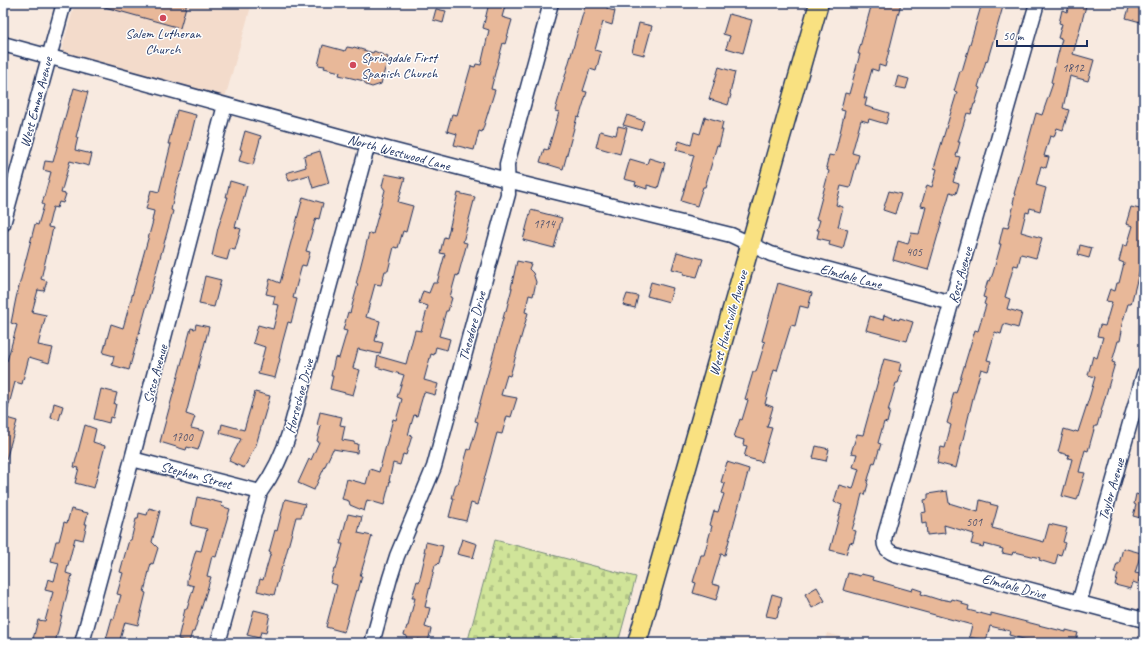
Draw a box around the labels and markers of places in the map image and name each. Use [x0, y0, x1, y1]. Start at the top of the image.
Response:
marker: Salem Lutheran Church [158, 13, 168, 23]
place label: Salem Lutheran Church [125, 25, 201, 58]
place label: Springdale First Spanish Church [361, 49, 439, 82]
marker: Springdale First Spanish Church [348, 60, 358, 70]

